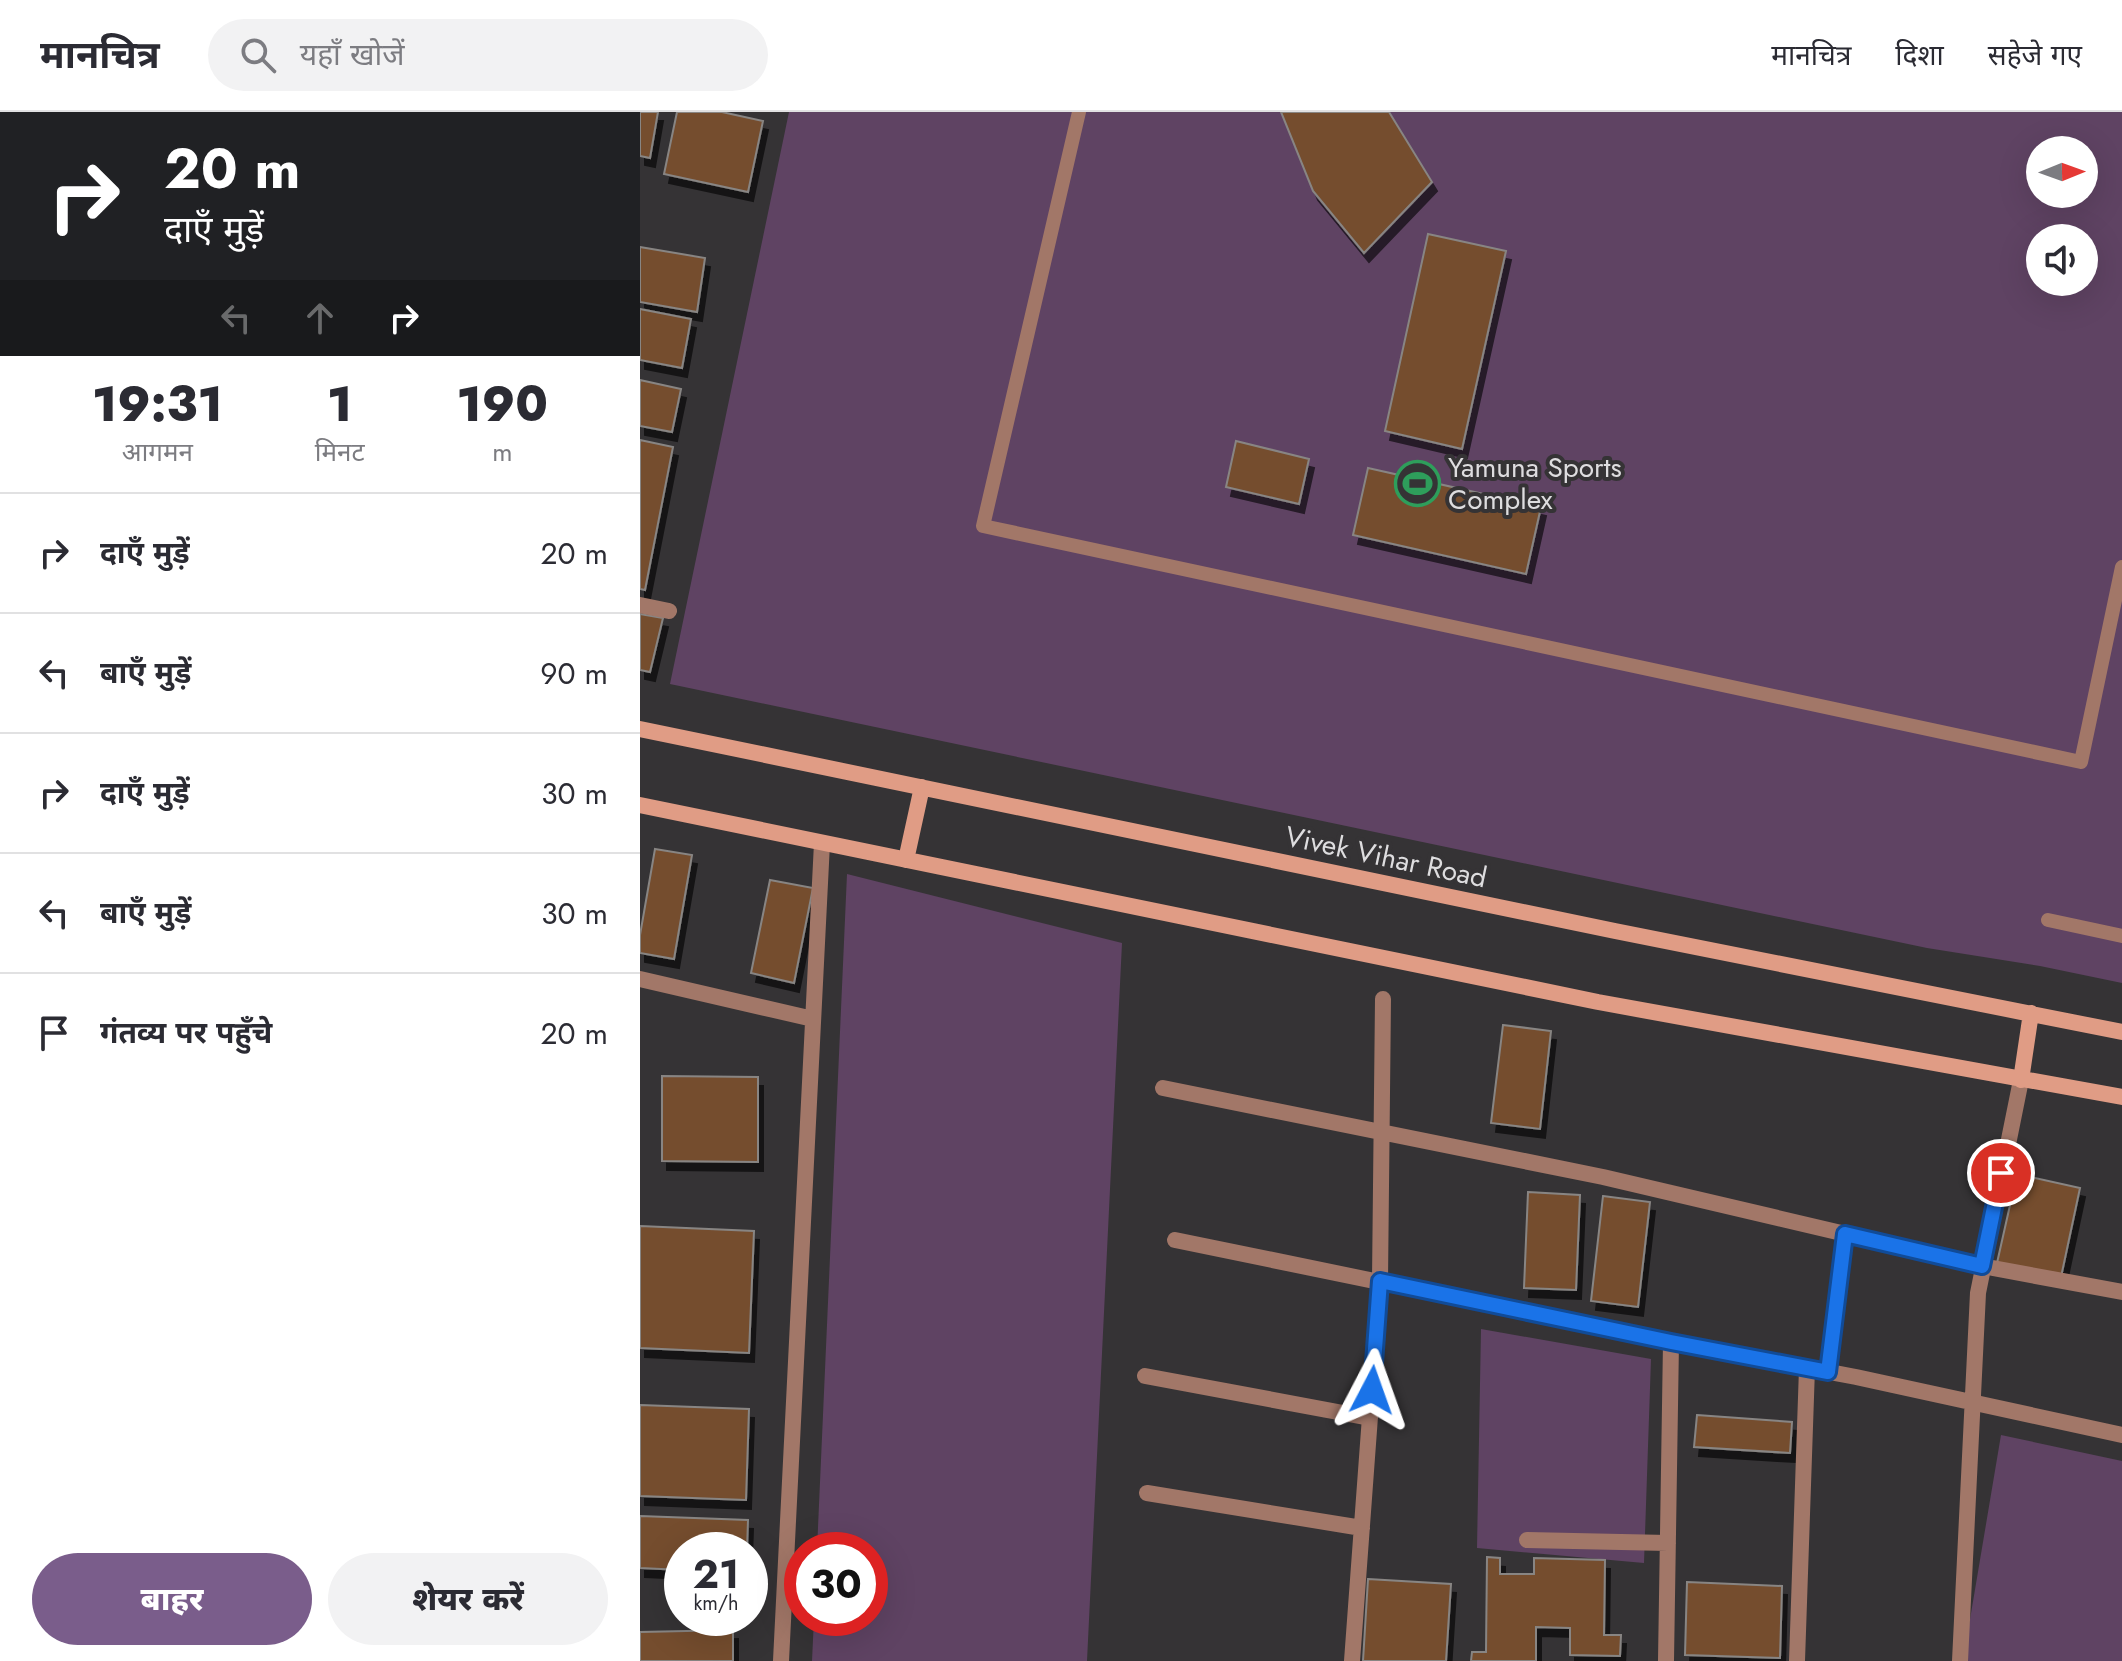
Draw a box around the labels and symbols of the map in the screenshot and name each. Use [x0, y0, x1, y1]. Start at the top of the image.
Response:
north arrow [2026, 136, 2098, 208]
place label: Yamuna Sports Complex [1448, 447, 1622, 520]
sports icon: Yamuna Sports Complex [1393, 459, 1441, 507]
street label: Vivek Vihar Road [1281, 816, 1491, 898]
pin [1967, 1139, 2035, 1207]
position arrow [1330, 1348, 1414, 1432]
speed limit sign: 30 [784, 1532, 888, 1636]

